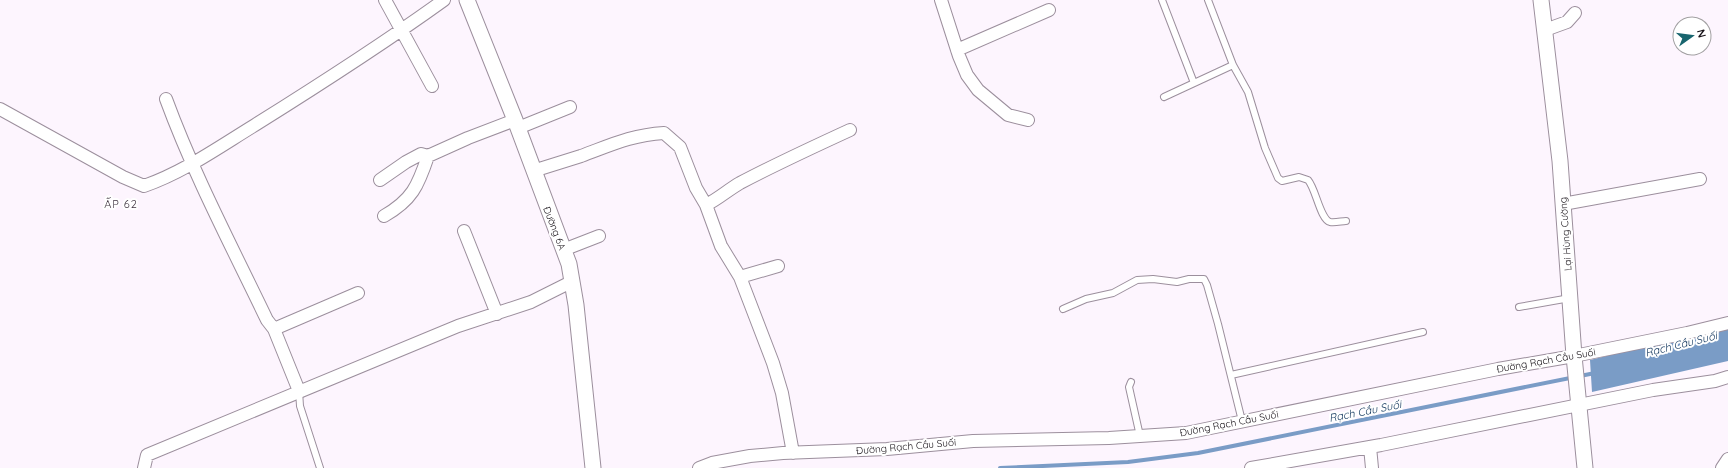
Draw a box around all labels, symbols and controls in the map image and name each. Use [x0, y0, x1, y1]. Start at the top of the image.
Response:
north arrow [1672, 16, 1712, 56]
text: N [1694, 28, 1709, 39]
district label: ẤP 62 [104, 197, 138, 211]
street label: Lại Hùng Cường [1556, 197, 1575, 271]
street label: Đường 6A [540, 205, 569, 252]
water label: Rạch Cầu Suối [1644, 328, 1720, 360]
street label: Đường Rạch Cầu Suối [1495, 345, 1597, 376]
water label: Rạch Cầu Suối [1328, 397, 1404, 425]
street label: Đường Rạch Cầu Suối [1179, 408, 1280, 439]
street label: Đường Rạch Cầu Suối [855, 436, 957, 457]

